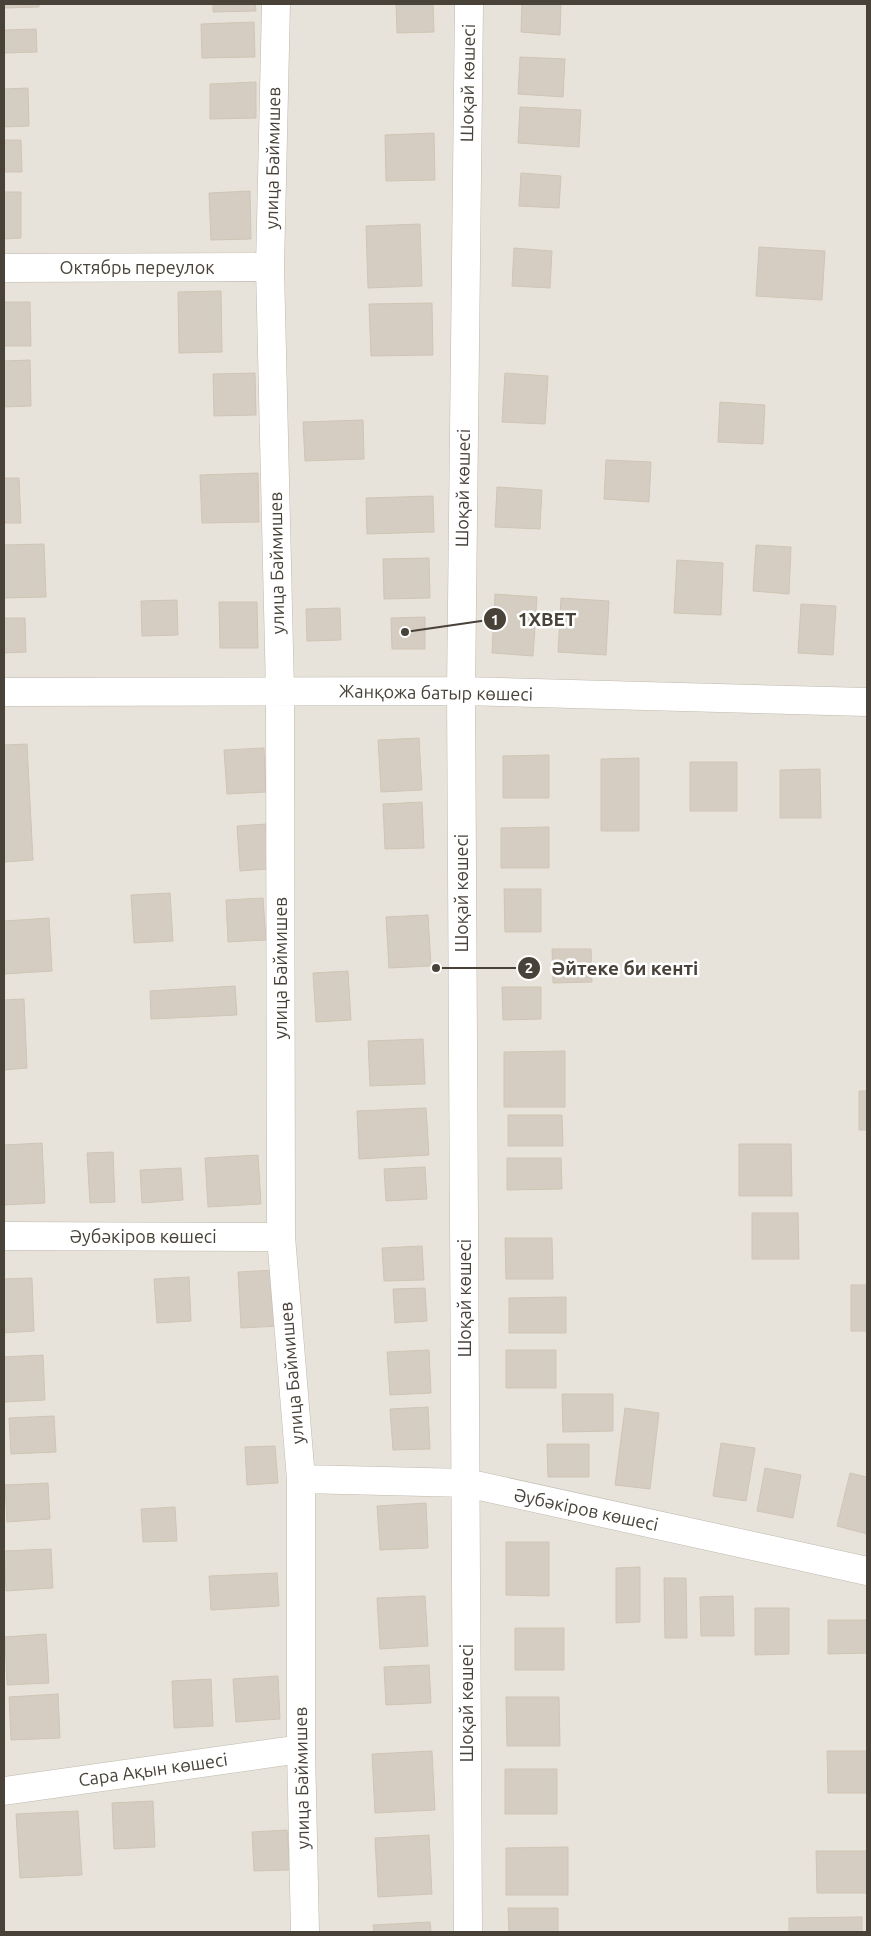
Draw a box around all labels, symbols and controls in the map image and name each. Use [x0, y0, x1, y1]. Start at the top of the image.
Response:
street label: Шоқай көшесі [456, 24, 478, 142]
street label: улица Баймишев [261, 87, 283, 229]
street label: Октябрь переулок [60, 257, 214, 277]
street label: Шоқай көшесі [451, 429, 473, 547]
street label: улица Баймишев [265, 492, 287, 634]
callout: 1XBET [482, 602, 586, 636]
text: 1XBET [518, 608, 577, 630]
text: 1 [491, 611, 499, 628]
street label: Жанқожа батыр көшесі [339, 680, 533, 704]
street label: Шоқай көшесі [451, 834, 471, 952]
street label: улица Баймишев [270, 897, 290, 1039]
callout: Әйтеке би кенті [517, 951, 708, 985]
text: Әйтеке би кенті [552, 957, 698, 979]
text: 2 [525, 959, 533, 976]
street label: Әубәкіров көшесі [69, 1226, 217, 1246]
street label: Шоқай көшесі [454, 1239, 474, 1357]
street label: улица Баймишев [275, 1301, 307, 1445]
street label: Әубәкіров көшесі [512, 1484, 660, 1534]
street label: Шоқай көшесі [456, 1644, 476, 1762]
street label: улица Баймишев [290, 1707, 312, 1849]
street label: Сара Ақын көшесі [77, 1749, 229, 1789]

